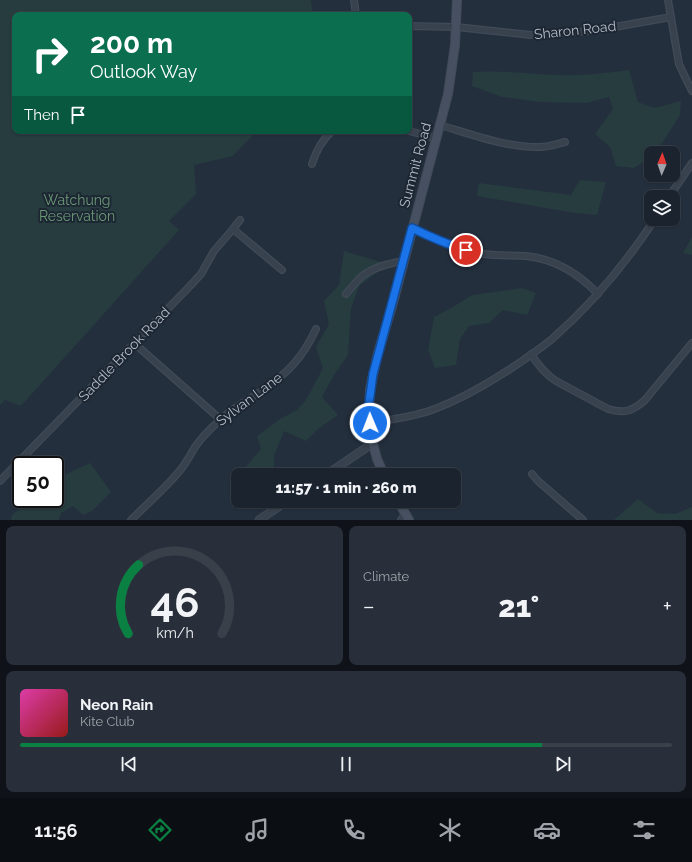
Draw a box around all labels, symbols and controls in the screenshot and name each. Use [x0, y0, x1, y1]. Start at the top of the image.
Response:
street label: Sharon Road [533, 18, 617, 42]
text: 200 m [90, 27, 173, 60]
icon: right [24, 28, 76, 80]
text: Outlook Way [90, 61, 197, 82]
icon: arrive [67, 104, 89, 126]
text: Then [24, 106, 59, 124]
street label: Summit Road [396, 121, 434, 209]
north arrow [644, 146, 680, 182]
map controls [644, 146, 680, 226]
button: layers [644, 190, 680, 226]
park label: Watchung Reservation [39, 192, 115, 224]
pin [449, 233, 483, 267]
icon: arrive [455, 239, 477, 261]
street label: Saddle Brook Road [75, 304, 173, 404]
street label: Sylvan Lane [213, 369, 285, 429]
position arrow [349, 402, 391, 444]
speed limit sign: 50 [12, 456, 64, 508]
text: 11:57 · 1 min · 260 m [276, 479, 416, 497]
text: Climate [363, 569, 409, 584]
text: 46 [150, 577, 199, 626]
text: 21° [498, 589, 539, 624]
text: − [363, 593, 375, 619]
text: + [663, 593, 672, 619]
text: km/h [156, 624, 193, 640]
text: Neon Rain [80, 696, 153, 714]
text: Kite Club [80, 714, 135, 729]
icon: previous [118, 753, 140, 775]
icon: pause [335, 753, 357, 775]
icon: next [552, 753, 574, 775]
icon: directions [146, 816, 174, 844]
icon: music [243, 816, 271, 844]
icon: phone [340, 816, 368, 844]
icon: climate [436, 816, 464, 844]
icon: car [533, 816, 561, 844]
icon: filters [630, 816, 658, 844]
text: 11:56 [34, 820, 77, 841]

